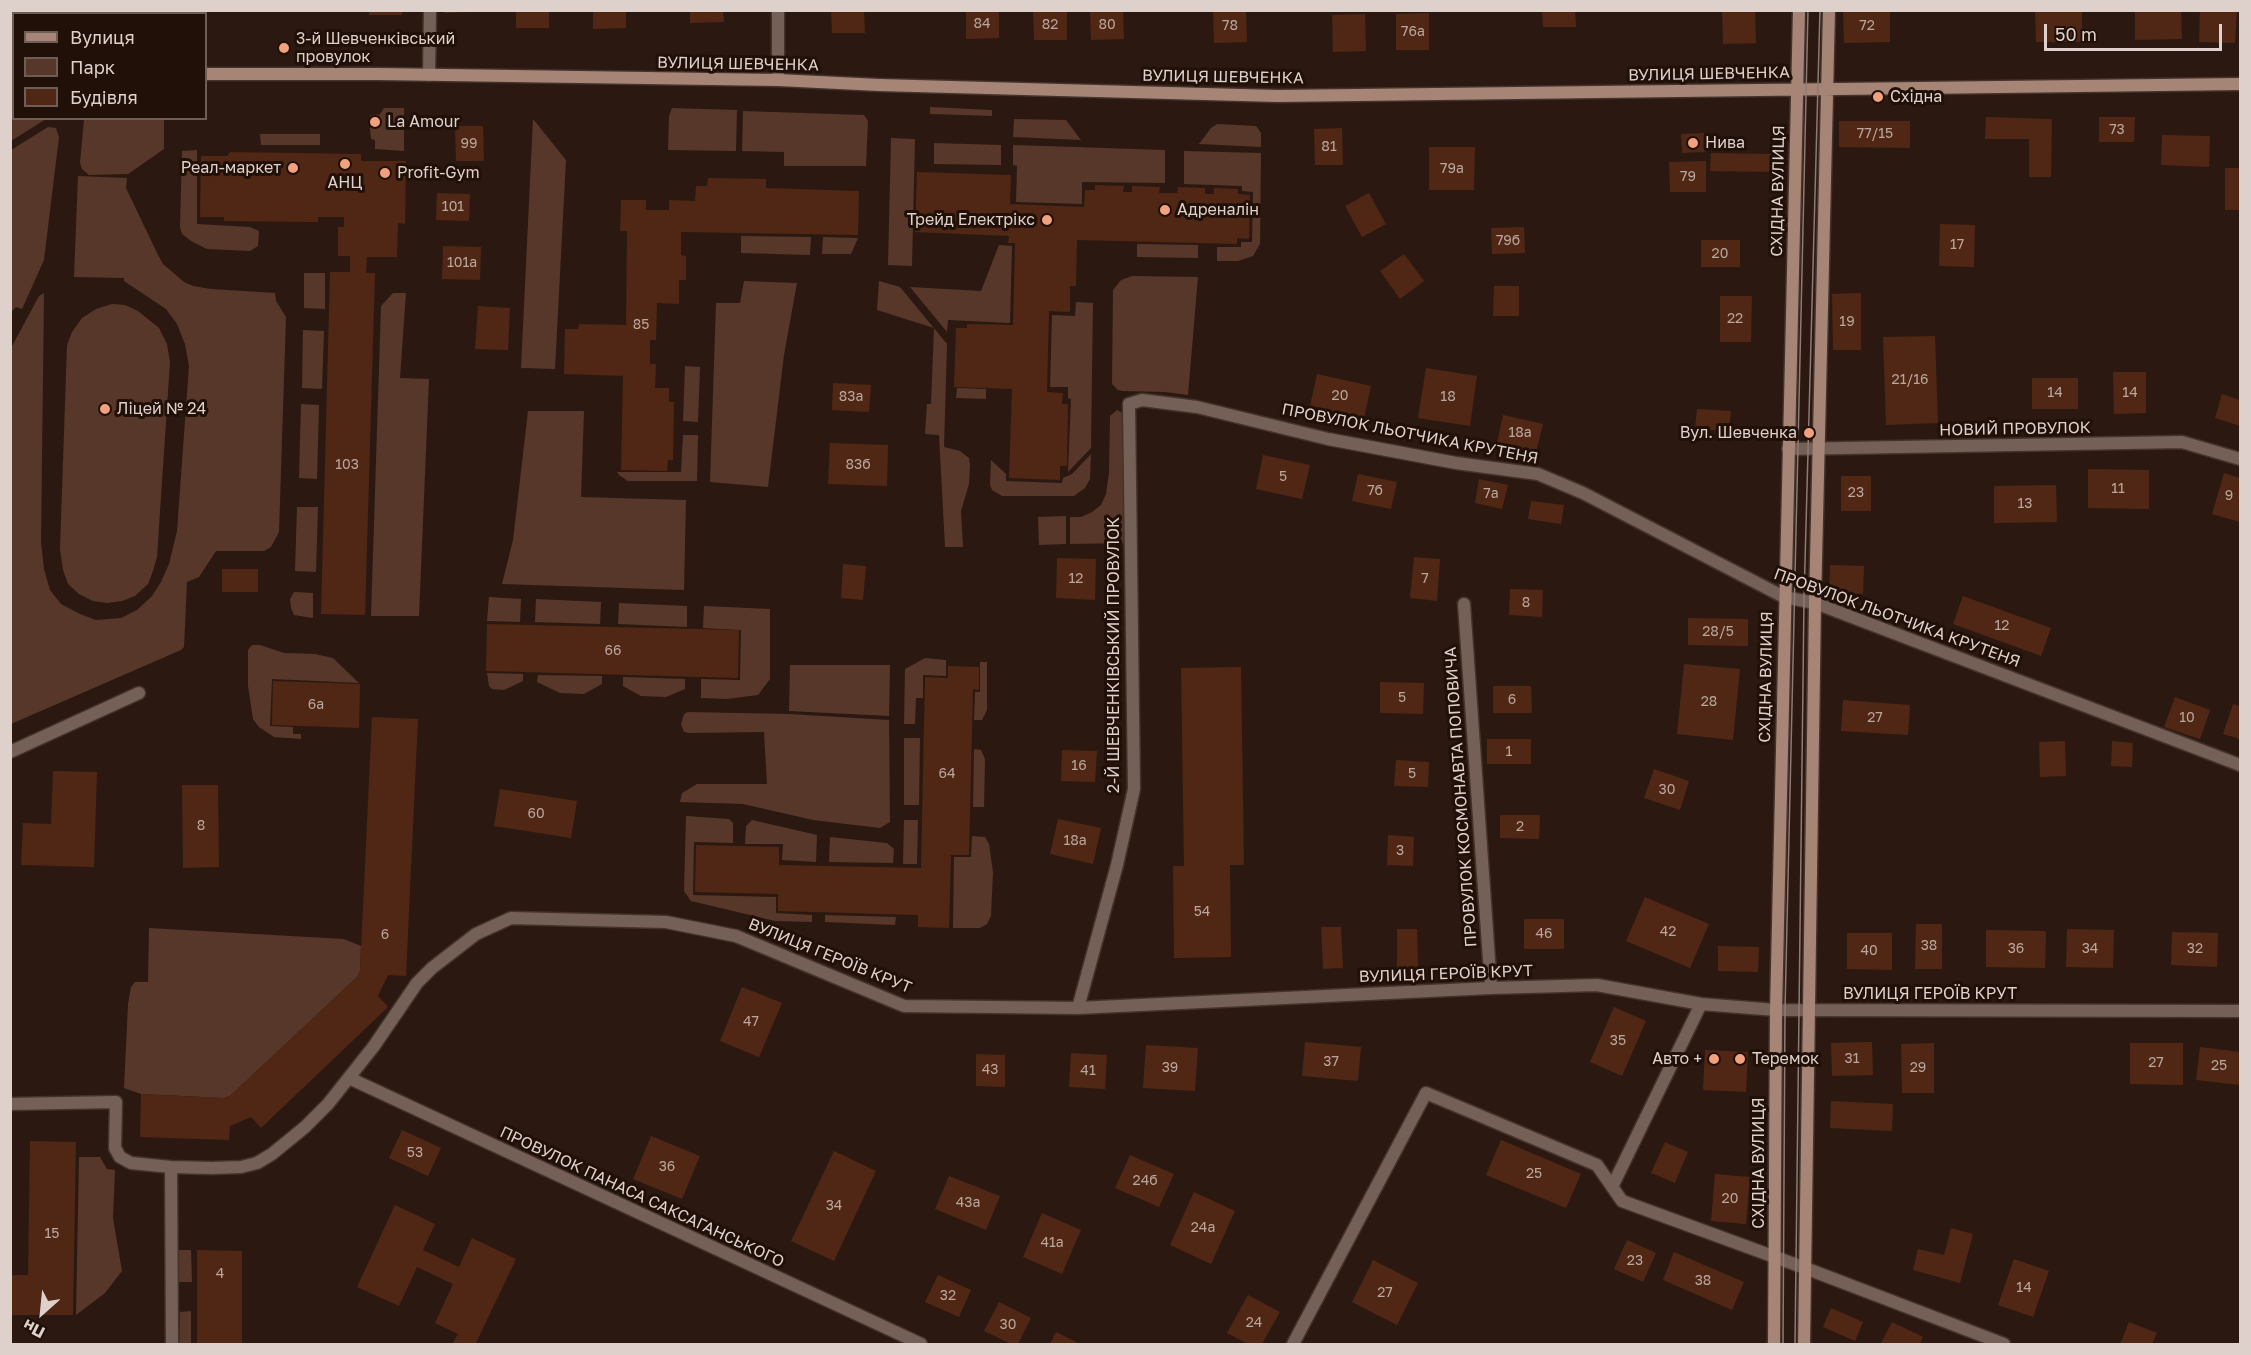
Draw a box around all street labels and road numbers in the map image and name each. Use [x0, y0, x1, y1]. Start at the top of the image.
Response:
street label: ВУЛИЦЯ ШЕВЧЕНКА [657, 53, 819, 75]
street label: ВУЛИЦЯ ШЕВЧЕНКА [1628, 63, 1790, 85]
street label: ВУЛИЦЯ ШЕВЧЕНКА [1142, 66, 1304, 88]
street label: СХІДНА ВУЛИЦЯ [1767, 125, 1789, 257]
street label: ПРОВУЛОК ЛЬОТЧИКА КРУТЕНЯ [1280, 400, 1540, 468]
street label: НОВИЙ ПРОВУЛОК [1939, 418, 2091, 440]
street label: 2-Й ШЕВЧЕНКІВСЬКИЙ ПРОВУЛОК [1104, 517, 1124, 793]
street label: ПРОВУЛОК ЛЬОТЧИКА КРУТЕНЯ [1771, 564, 2023, 672]
street label: СХІДНА ВУЛИЦЯ [1755, 611, 1777, 743]
street label: ПРОВУЛОК КОСМОНАВТА ПОПОВИЧА [1441, 646, 1481, 948]
street label: ВУЛИЦЯ ГЕРОЇВ КРУТ [746, 914, 914, 998]
street label: ВУЛИЦЯ ГЕРОЇВ КРУТ [1359, 961, 1533, 987]
street label: ВУЛИЦЯ ГЕРОЇВ КРУТ [1843, 984, 2017, 1004]
street label: СХІДНА ВУЛИЦЯ [1749, 1097, 1769, 1229]
street label: ПРОВУЛОК ПАНАСА САКСАГАНСЬКОГО [497, 1122, 787, 1272]

